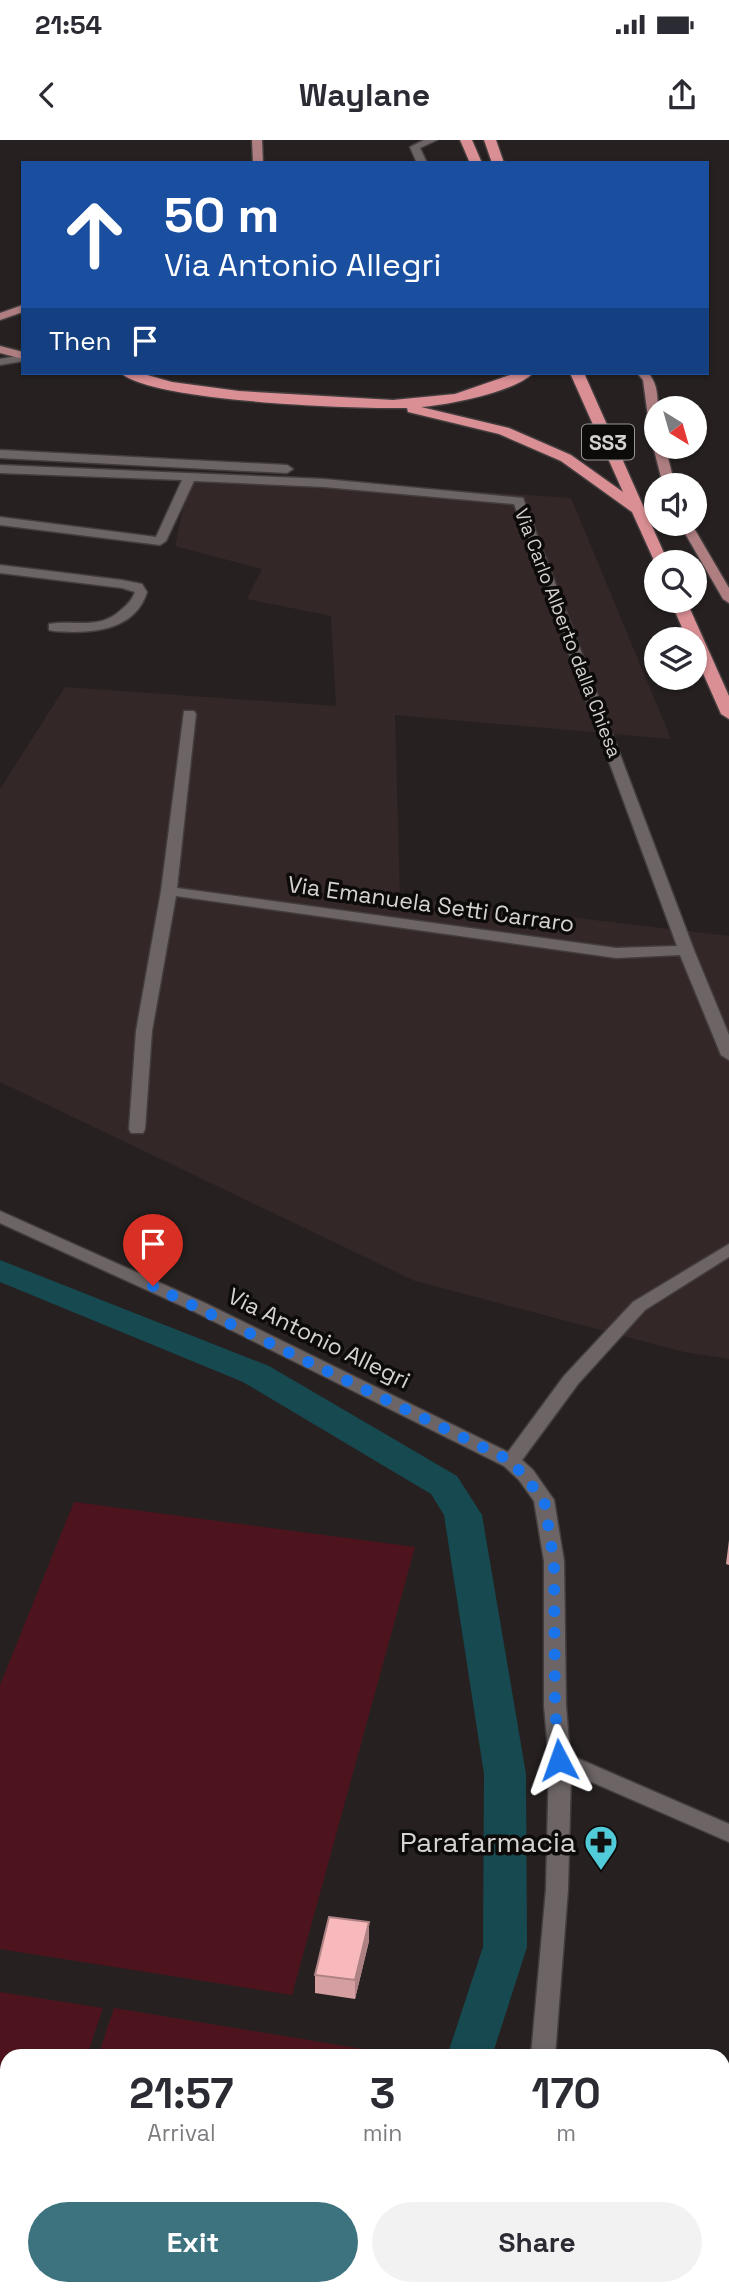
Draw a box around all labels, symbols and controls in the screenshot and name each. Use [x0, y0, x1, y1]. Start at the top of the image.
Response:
text: 21:54 [35, 8, 102, 42]
text: Waylane [299, 75, 430, 115]
icon: back [28, 76, 66, 114]
icon: share [663, 76, 701, 114]
text: 50 m [164, 184, 279, 246]
icon: ahead [49, 189, 140, 280]
text: Via Antonio Allegri [164, 245, 441, 285]
icon: arrive [126, 322, 164, 360]
text: Then [49, 324, 112, 358]
north arrow [644, 396, 707, 458]
map controls [644, 396, 707, 690]
road number: SS3 [582, 424, 634, 460]
button: sound [644, 473, 707, 536]
street label: Via Carlo Alberto dalla Chiesa [509, 505, 627, 761]
button: search [644, 550, 707, 613]
button: layers [644, 627, 707, 690]
street label: Via Emanuela Setti Carraro [286, 869, 576, 939]
pin [123, 1214, 183, 1286]
icon: arrive [134, 1225, 172, 1263]
street label: Via Antonio Allegri [223, 1281, 415, 1395]
position arrow [522, 1723, 596, 1797]
pharmacy icon: Parafarmacia [582, 1823, 620, 1872]
place label: Parafarmacia [400, 1824, 576, 1860]
text: 21:57 [129, 2067, 234, 2120]
text: 3 [370, 2067, 395, 2120]
text: 170 [532, 2067, 601, 2120]
text: Arrival [147, 2118, 216, 2148]
text: min [363, 2118, 402, 2148]
text: m [556, 2118, 576, 2148]
button: Exit [28, 2202, 358, 2282]
button: Share [372, 2202, 702, 2282]

